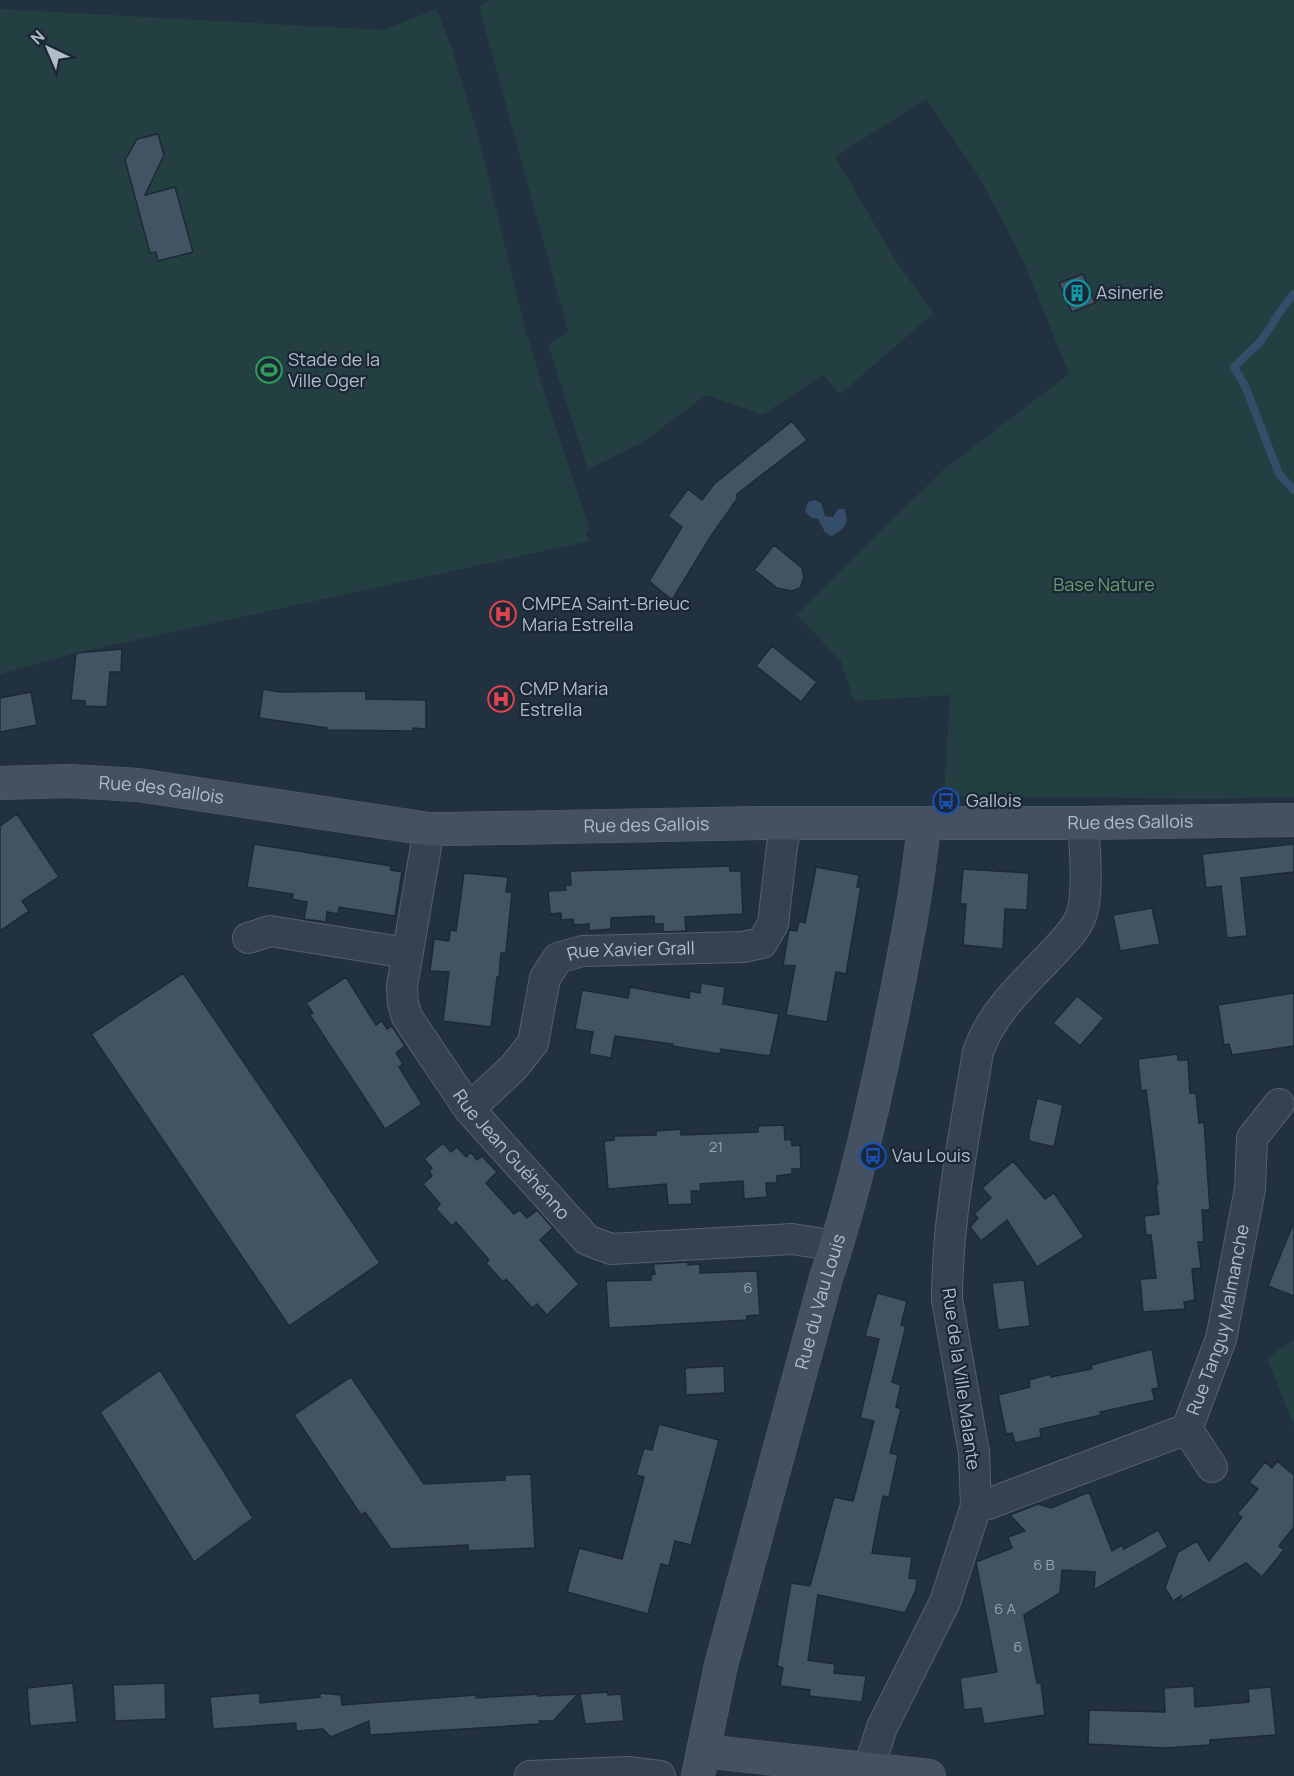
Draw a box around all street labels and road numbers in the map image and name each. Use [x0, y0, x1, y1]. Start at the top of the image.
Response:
street label: Rue des Gallois [98, 770, 226, 809]
street label: Rue des Gallois [1068, 808, 1194, 834]
street label: Rue des Gallois [583, 811, 710, 837]
street label: Rue Xavier Grall [564, 935, 695, 966]
street label: Rue Jean Guéhénno [448, 1084, 576, 1224]
street label: Rue Tanguy Malmanche [1180, 1222, 1254, 1418]
street label: Rue du Vau Louis [789, 1231, 850, 1372]
street label: Rue de la Ville Malante [937, 1286, 987, 1471]

